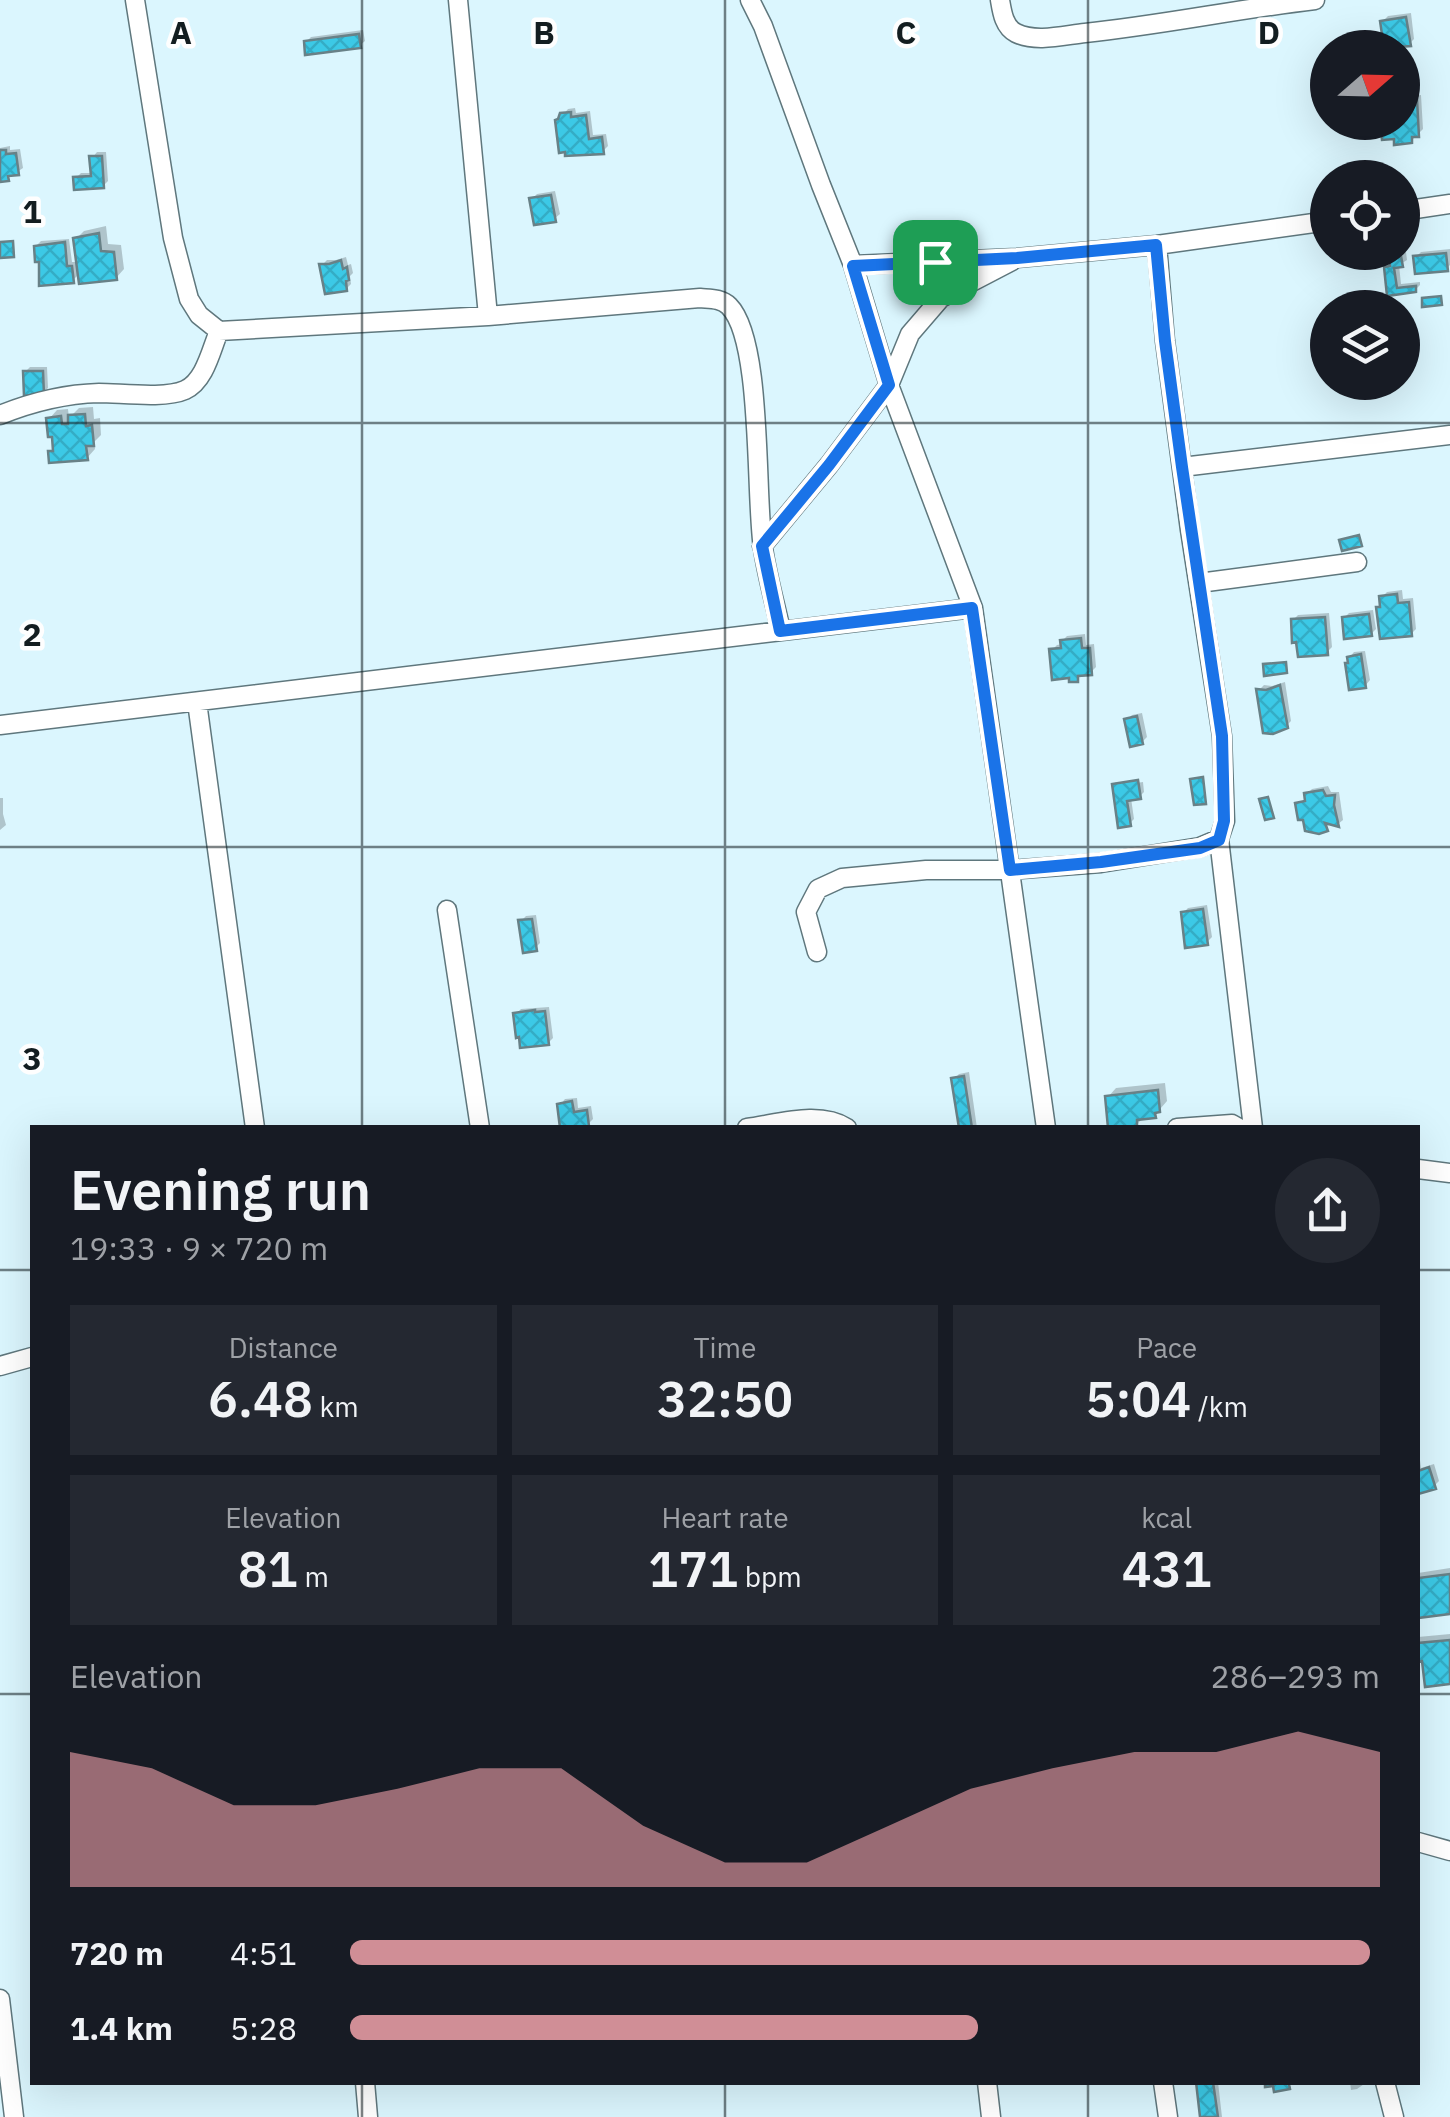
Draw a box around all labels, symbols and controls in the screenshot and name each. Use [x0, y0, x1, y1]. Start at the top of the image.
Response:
text: A [170, 11, 192, 53]
text: B [533, 11, 555, 53]
text: C [896, 11, 916, 53]
text: D [1258, 11, 1280, 53]
north arrow [1310, 30, 1420, 140]
map controls [1310, 30, 1420, 400]
button: locate [1310, 160, 1420, 270]
text: 1 [22, 190, 42, 232]
pin [893, 220, 978, 305]
icon: arrive [908, 235, 963, 290]
button: layers [1310, 290, 1420, 400]
text: 2 [22, 613, 42, 655]
text: 3 [22, 1037, 42, 1079]
text: Evening run [70, 1154, 371, 1225]
button: share [1275, 1158, 1380, 1263]
text: 19:33 · 9 × 720 m [70, 1227, 328, 1269]
text: Distance [229, 1329, 338, 1366]
text: Time [694, 1329, 756, 1366]
text: Pace [1136, 1329, 1197, 1366]
text: 6.48 [208, 1366, 313, 1431]
text: 32:50 [657, 1366, 793, 1431]
text: 5:04 [1085, 1366, 1191, 1431]
text: km [313, 1388, 359, 1425]
text: /km [1191, 1388, 1248, 1425]
text: Elevation [225, 1499, 341, 1536]
text: Heart rate [661, 1499, 789, 1536]
text: kcal [1141, 1499, 1192, 1536]
text: 81 [238, 1536, 298, 1601]
text: 171 [648, 1536, 738, 1601]
text: 431 [1122, 1536, 1212, 1601]
text: m [298, 1558, 329, 1595]
text: bpm [738, 1558, 802, 1595]
text: Elevation [70, 1655, 203, 1697]
text: 286–293 m [1210, 1655, 1380, 1697]
text: 720 m [70, 1932, 164, 1974]
text: 4:51 [230, 1932, 297, 1974]
text: 1.4 km [70, 2007, 173, 2049]
text: 5:28 [230, 2007, 297, 2049]

